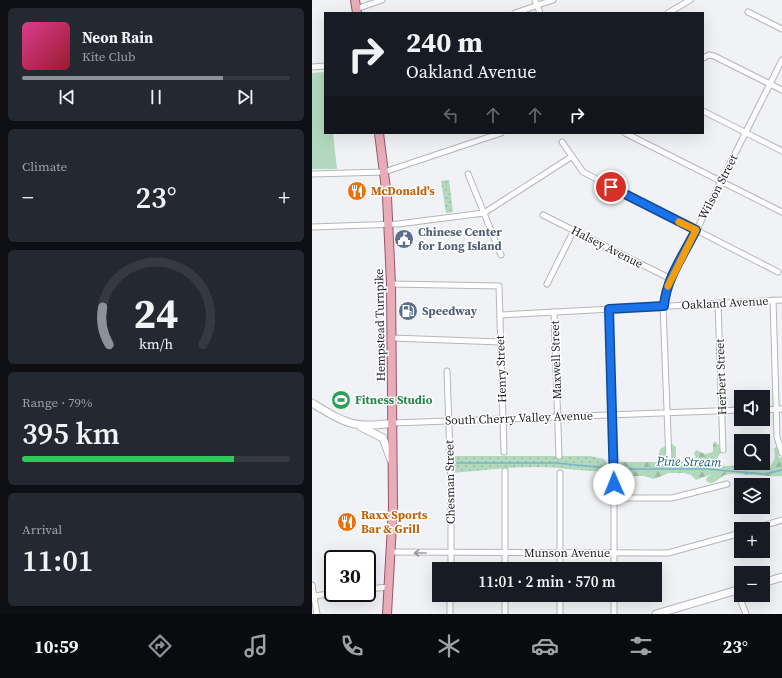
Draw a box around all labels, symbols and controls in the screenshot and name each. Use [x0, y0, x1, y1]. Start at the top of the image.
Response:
text: 240 m [406, 23, 483, 61]
text: Neon Rain [82, 27, 153, 48]
icon: right [340, 28, 392, 80]
text: Kite Club [82, 48, 135, 65]
text: Oakland Avenue [406, 59, 536, 84]
icon: previous [56, 86, 78, 108]
icon: pause [145, 86, 167, 108]
icon: next [234, 86, 256, 108]
icon: left [440, 104, 462, 126]
icon: ahead [482, 104, 504, 126]
icon: ahead [524, 104, 546, 126]
icon: right [566, 104, 588, 126]
street label: Wilson Street [695, 152, 741, 222]
text: Climate [22, 158, 67, 175]
pin [594, 170, 628, 204]
icon: arrive [600, 176, 622, 198]
text: 23° [135, 177, 177, 218]
restaurant icon: McDonald's [346, 180, 368, 202]
text: − [22, 182, 34, 212]
text: + [278, 182, 290, 212]
place label: McDonald's [371, 183, 435, 199]
street label: Halsey Avenue [568, 222, 646, 272]
place label: Chinese Center for Long Island [418, 224, 502, 254]
public building icon: Chinese Center for Long Island [393, 228, 415, 250]
street label: Hempstead Turnpike [371, 269, 389, 381]
text: 24 [133, 285, 179, 342]
street label: Oakland Avenue [681, 293, 769, 313]
fuel station icon: Speedway [397, 300, 419, 322]
place label: Speedway [422, 303, 478, 319]
street label: Maxwell Street [547, 320, 565, 400]
text: km/h [139, 334, 173, 354]
street label: Henry Street [492, 335, 510, 403]
street label: Herbert Street [712, 338, 730, 415]
sports icon: Fitness Studio [330, 389, 352, 411]
map controls [734, 390, 770, 602]
button: sound [734, 390, 770, 426]
place label: Fitness Studio [355, 392, 433, 408]
text: Range · 79% [22, 394, 93, 411]
street label: South Cherry Valley Avenue [445, 407, 593, 429]
text: 395 km [22, 413, 120, 454]
button: search [734, 434, 770, 470]
street label: Chesman Street [441, 440, 459, 524]
water label: Pine Stream [655, 452, 722, 471]
position arrow [593, 463, 635, 505]
button: layers [734, 478, 770, 514]
place label: Raxx Sports Bar & Grill [361, 507, 428, 537]
restaurant icon: Raxx Sports Bar & Grill [336, 511, 358, 533]
text: Arrival [22, 521, 62, 538]
button: + [734, 522, 770, 558]
text: 11:01 [22, 540, 93, 581]
street label: Munson Avenue [524, 545, 610, 561]
one-way arrow [414, 549, 427, 556]
speed limit sign: 30 [324, 550, 376, 602]
button: − [734, 566, 770, 602]
text: 11:01 · 2 min · 570 m [479, 571, 615, 592]
icon: directions [146, 632, 174, 660]
icon: music [242, 632, 270, 660]
icon: phone [338, 632, 366, 660]
icon: climate [435, 632, 463, 660]
icon: car [531, 632, 559, 660]
icon: filters [627, 632, 655, 660]
text: 10:59 [34, 634, 78, 659]
text: 23° [723, 634, 748, 659]

